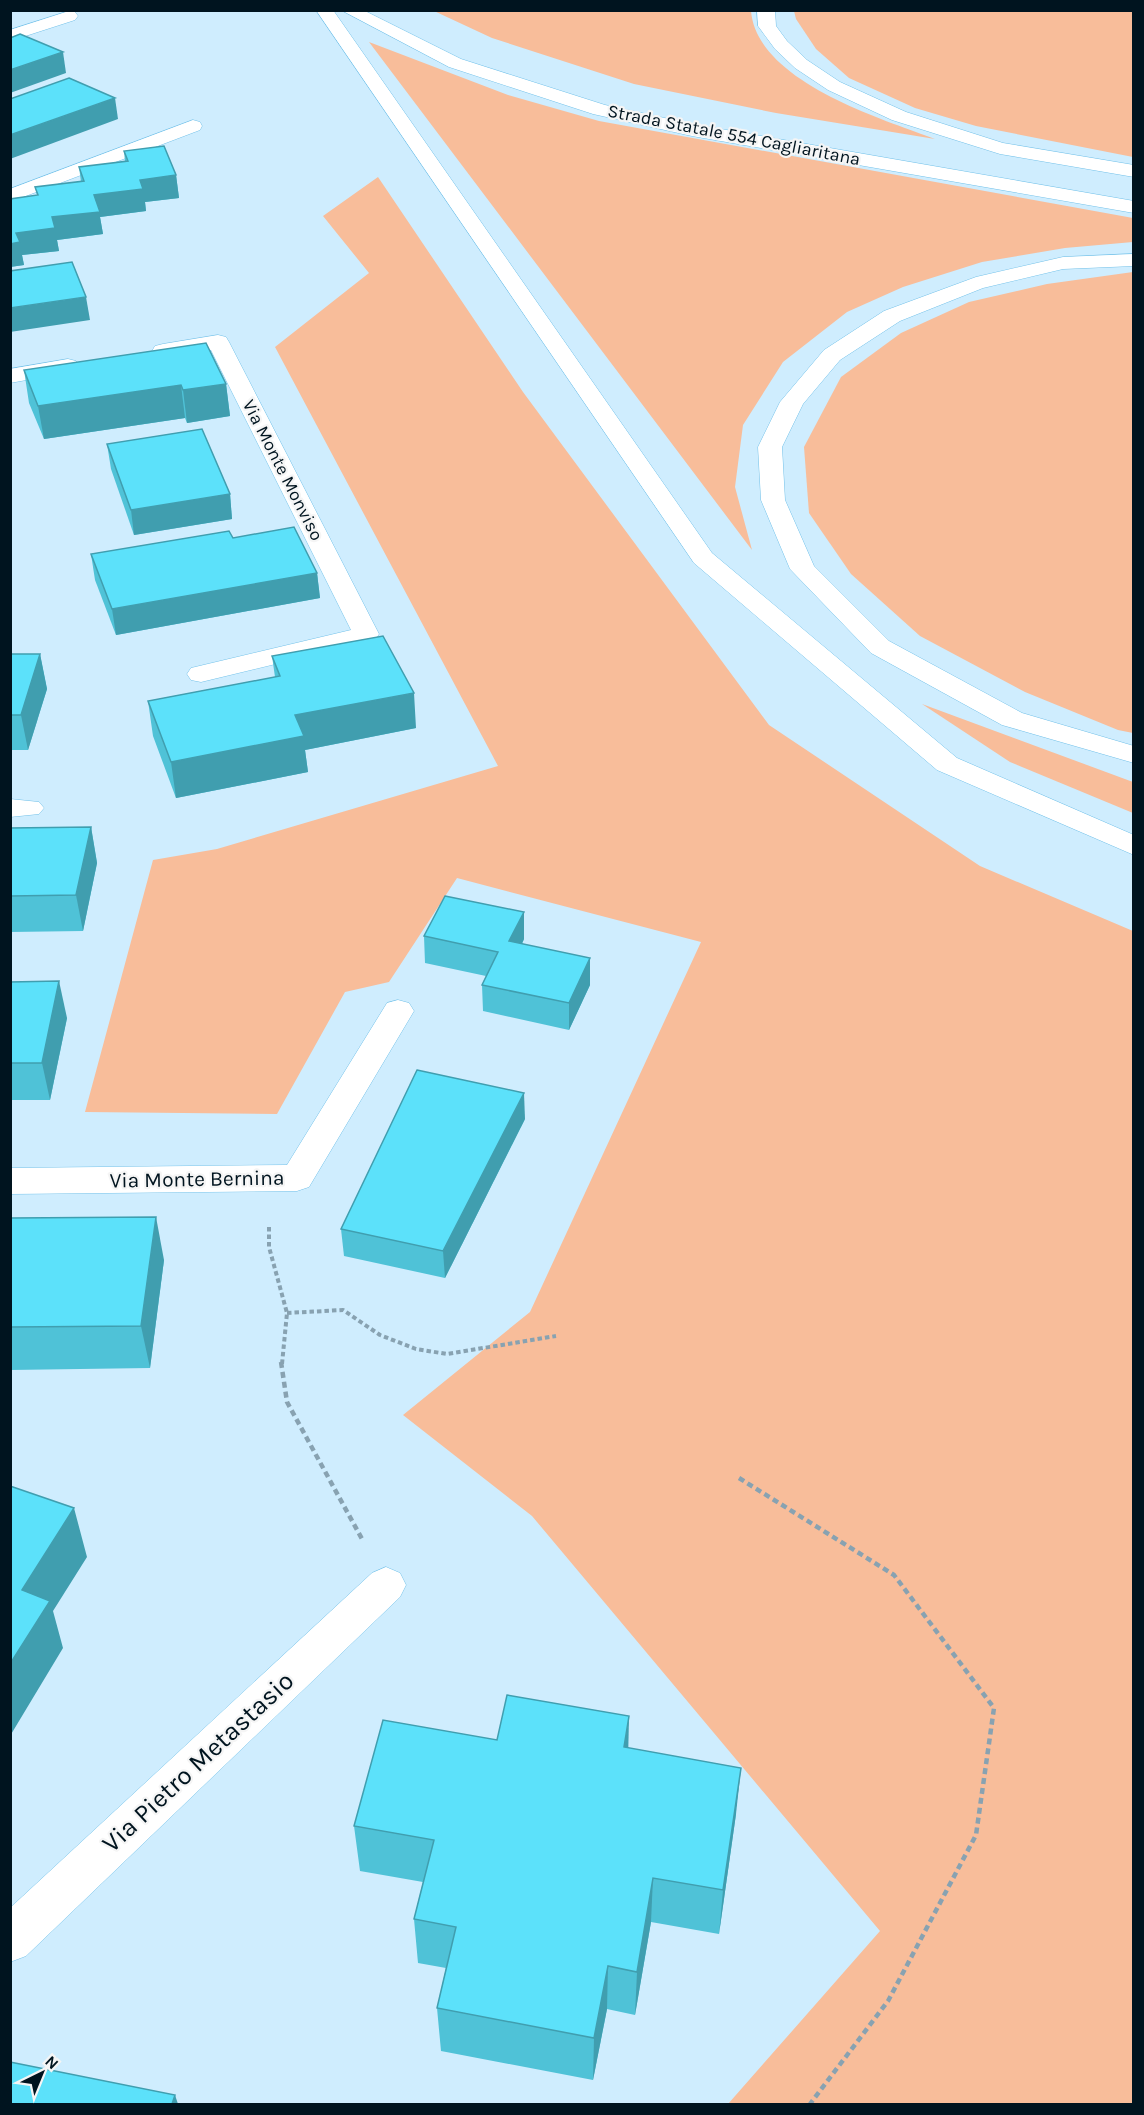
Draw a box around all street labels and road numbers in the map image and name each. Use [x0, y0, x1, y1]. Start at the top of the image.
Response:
street label: Strada Statale 554 Cagliaritana [606, 100, 862, 170]
street label: Via Monte Monviso [238, 396, 328, 544]
street label: Via Monte Bernina [109, 1165, 285, 1193]
street label: Via Pietro Metastasio [96, 1665, 300, 1859]

